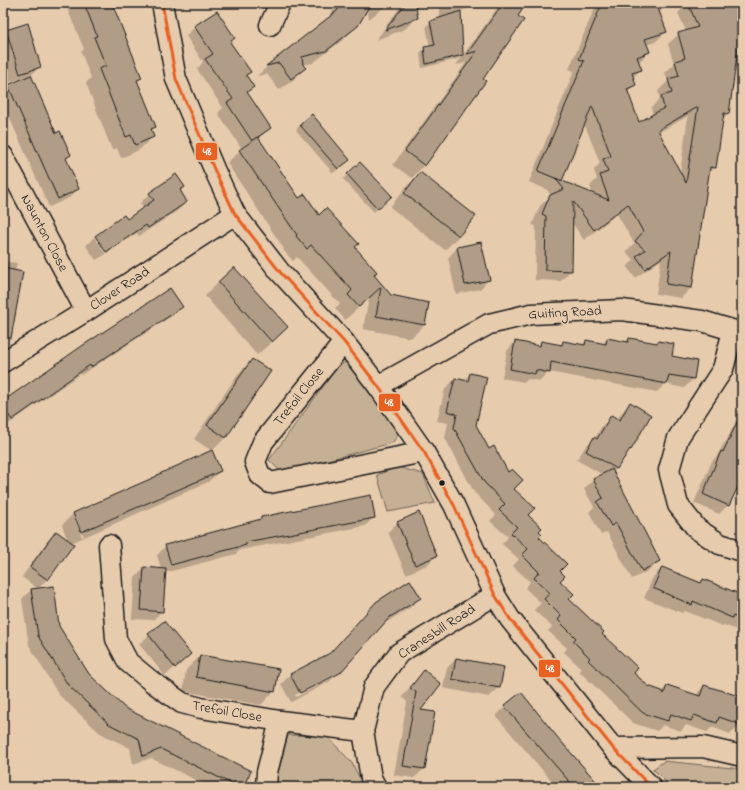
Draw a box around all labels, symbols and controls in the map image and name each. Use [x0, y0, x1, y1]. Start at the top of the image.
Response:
line badge: 48 [195, 142, 218, 161]
text: 48 [202, 144, 212, 160]
street label: Naunton Close [15, 191, 74, 276]
street label: Clover Road [86, 262, 154, 316]
street label: Guiting Road [528, 301, 603, 326]
street label: Trefoil Close [269, 362, 330, 431]
line badge: 48 [378, 393, 401, 412]
text: 48 [384, 395, 394, 411]
unlabelled marker [437, 478, 447, 488]
street label: Cranesbill Road [394, 599, 480, 665]
line badge: 48 [538, 659, 561, 678]
text: 48 [545, 661, 555, 677]
street label: Trefoil Close [190, 696, 264, 729]

